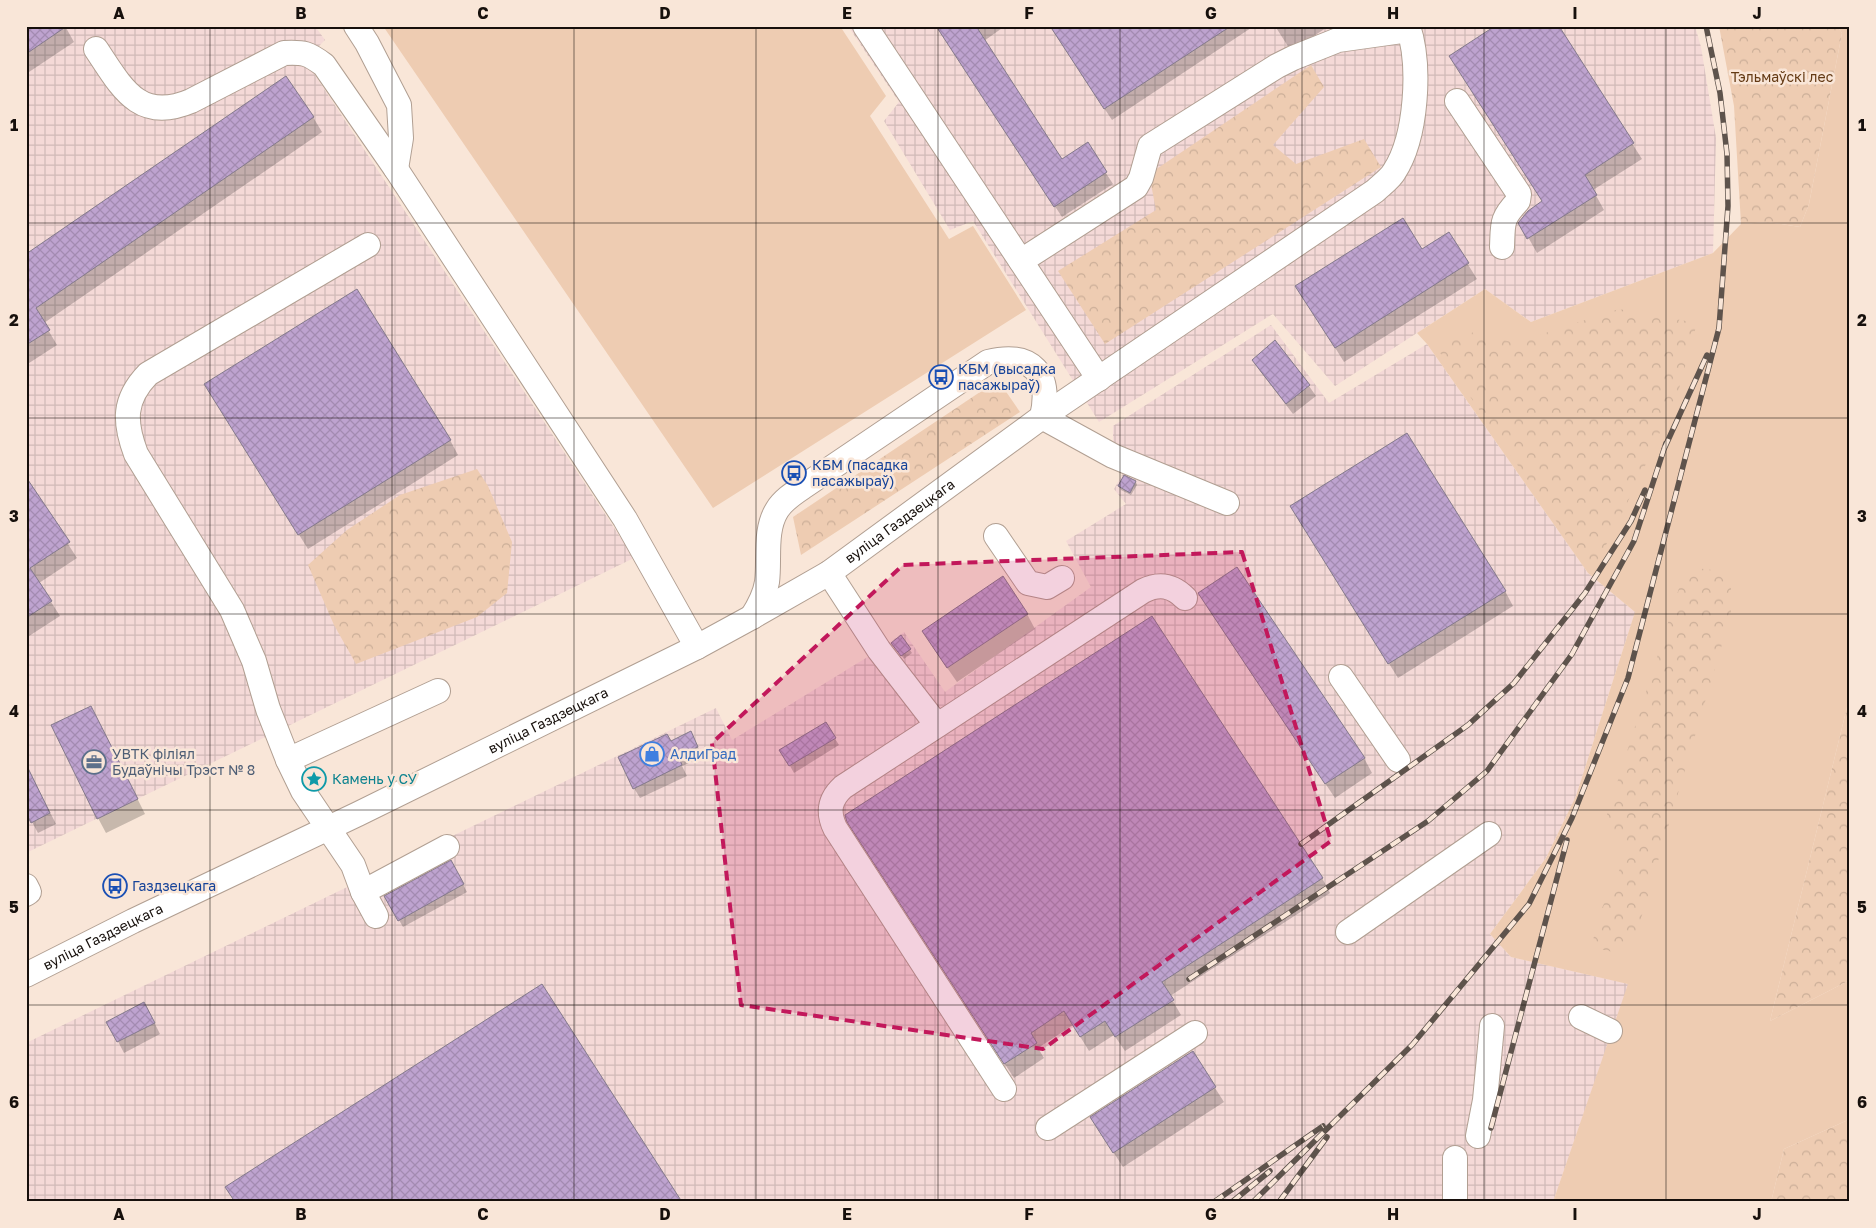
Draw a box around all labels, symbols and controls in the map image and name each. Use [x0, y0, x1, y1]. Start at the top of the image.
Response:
text: A [113, 3, 125, 23]
text: B [295, 3, 307, 23]
text: C [477, 3, 489, 23]
text: D [659, 3, 671, 23]
text: E [842, 3, 852, 23]
text: F [1024, 3, 1034, 23]
text: G [1205, 3, 1217, 23]
text: H [1387, 3, 1399, 23]
text: I [1572, 3, 1578, 23]
text: J [1752, 3, 1762, 23]
park label: Тэльмаўскі лес [1731, 68, 1834, 85]
text: 1 [10, 115, 18, 135]
text: 1 [1858, 115, 1866, 135]
text: 2 [9, 310, 19, 330]
text: 2 [1857, 310, 1867, 330]
place label: КБМ (высадка пасажыраў) [958, 360, 1056, 393]
bus stop icon: КБМ (высадка пасажыраў) [928, 364, 954, 390]
place label: КБМ (пасадка пасажыраў) [812, 456, 908, 489]
bus stop icon: КБМ (пасадка пасажыраў) [781, 460, 807, 486]
street label: вуліца Газдзецкага [841, 475, 958, 567]
text: 3 [9, 506, 19, 526]
text: 3 [1857, 506, 1867, 526]
street label: вуліца Газдзецкага [485, 683, 611, 757]
text: 4 [9, 701, 19, 721]
text: 4 [1857, 701, 1867, 721]
shop icon: АлдиГрад [639, 741, 665, 767]
place label: УВТК філіял Будаўнічы Трэст № 8 [112, 745, 255, 778]
place label: АлдиГрад [670, 745, 737, 762]
office icon: УВТК філіял Будаўнічы Трэст № 8 [81, 749, 107, 775]
place icon: Камень у СУ [301, 766, 327, 792]
place label: Камень у СУ [332, 770, 418, 787]
bus stop icon: Газдзецкага [102, 873, 128, 899]
place label: Газдзецкага [132, 877, 216, 894]
text: 5 [9, 897, 19, 917]
text: 5 [1857, 897, 1867, 917]
street label: вуліца Газдзецкага [40, 899, 165, 973]
text: 6 [9, 1092, 19, 1112]
text: 6 [1857, 1092, 1867, 1112]
text: A [113, 1204, 125, 1224]
text: B [295, 1204, 307, 1224]
text: C [477, 1204, 489, 1224]
text: D [659, 1204, 671, 1224]
text: E [842, 1204, 852, 1224]
text: F [1024, 1204, 1034, 1224]
text: G [1205, 1204, 1217, 1224]
text: H [1387, 1204, 1399, 1224]
text: I [1572, 1204, 1578, 1224]
text: J [1752, 1204, 1762, 1224]

